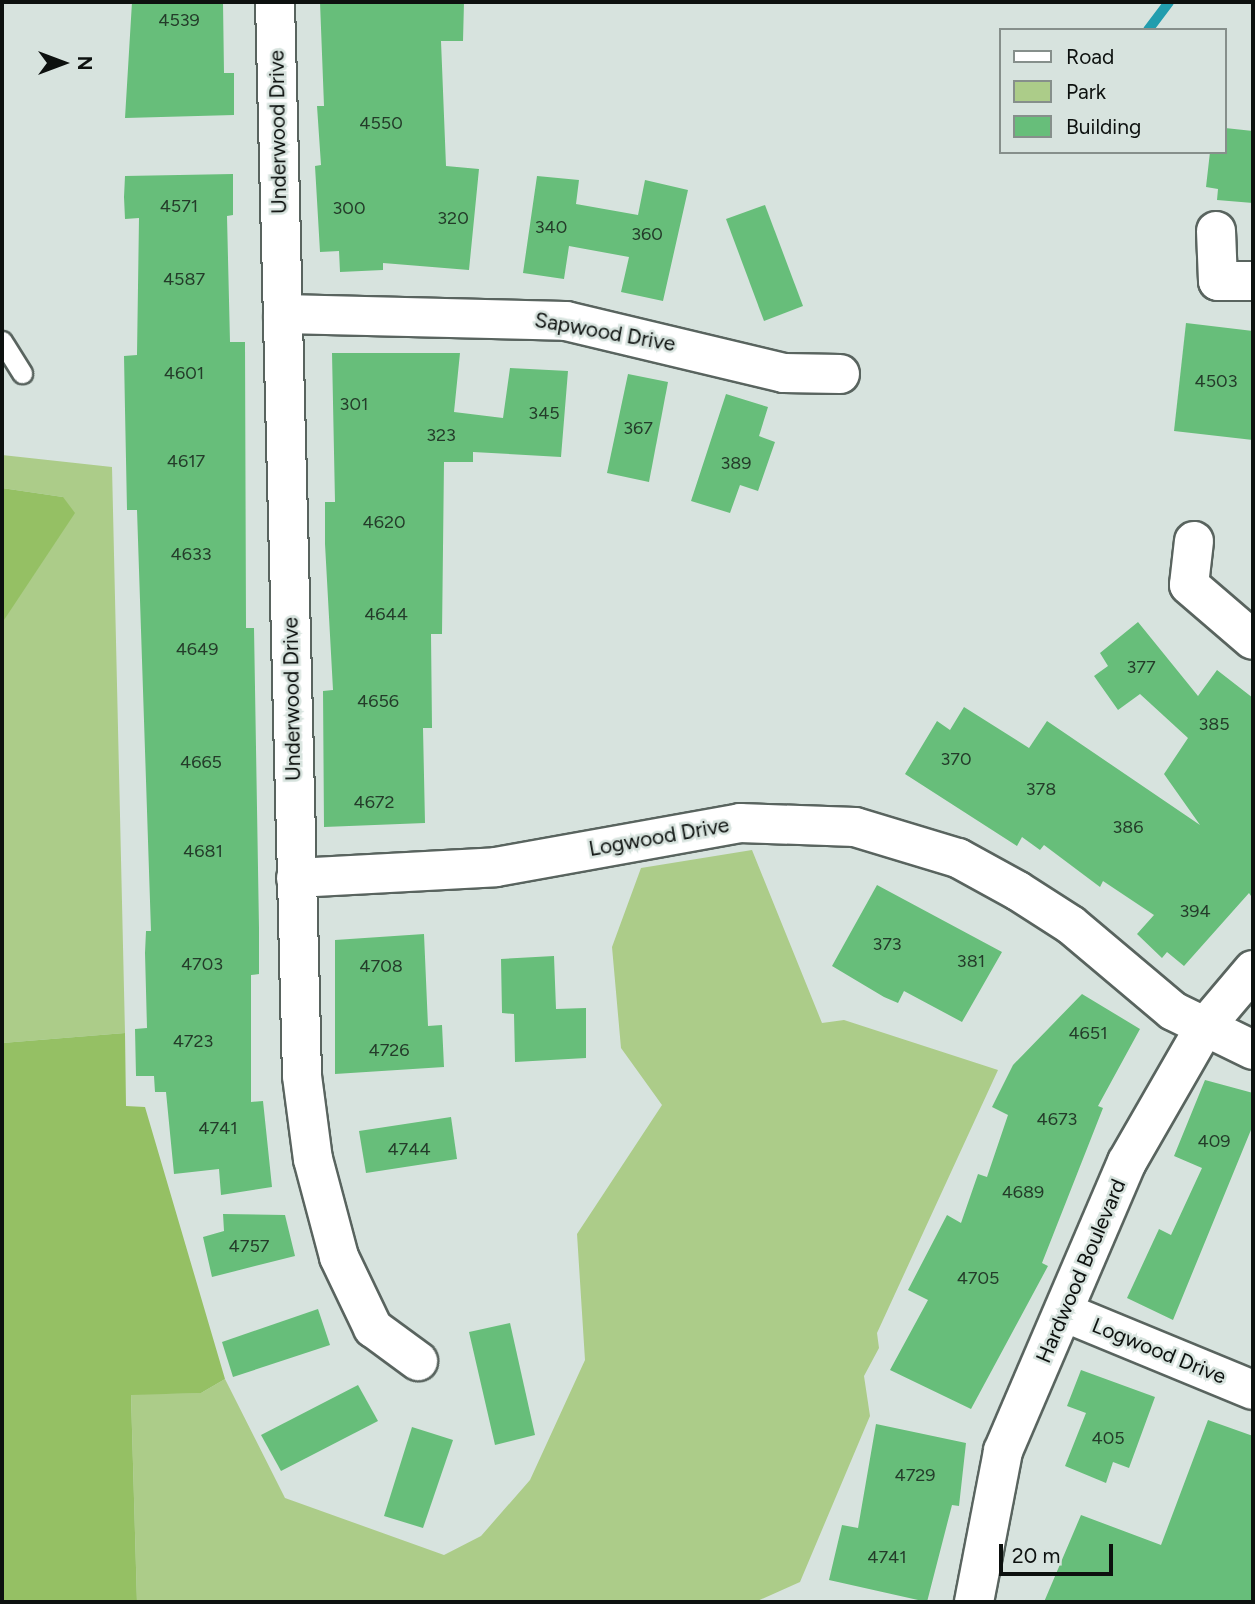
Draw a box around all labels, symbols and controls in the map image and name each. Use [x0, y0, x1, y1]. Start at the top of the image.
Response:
house number: 4539 [158, 9, 200, 31]
north arrow [28, 28, 98, 98]
legend [1000, 28, 1227, 154]
text: Road [1066, 44, 1114, 69]
street label: Underwood Drive [264, 50, 292, 214]
text: N [73, 56, 96, 70]
text: Park [1066, 79, 1106, 104]
house number: 4550 [359, 112, 403, 134]
text: Building [1066, 114, 1141, 139]
house number: 4571 [160, 195, 198, 217]
house number: 300 [333, 197, 365, 219]
house number: 320 [437, 207, 469, 229]
house number: 340 [535, 216, 567, 238]
house number: 360 [631, 223, 663, 245]
house number: 4587 [163, 268, 205, 290]
street label: Sapwood Drive [533, 307, 677, 357]
house number: 4601 [164, 362, 204, 384]
house number: 4503 [1195, 370, 1237, 392]
house number: 301 [340, 393, 368, 415]
house number: 345 [528, 402, 560, 424]
house number: 367 [623, 417, 653, 439]
house number: 323 [426, 424, 456, 446]
house number: 4617 [167, 450, 205, 472]
house number: 389 [720, 452, 752, 474]
house number: 4620 [363, 511, 405, 533]
house number: 4633 [171, 543, 211, 565]
house number: 4644 [364, 603, 408, 625]
street label: Underwood Drive [278, 617, 306, 781]
house number: 4649 [176, 638, 218, 660]
house number: 377 [1126, 656, 1156, 678]
house number: 4656 [357, 690, 399, 712]
house number: 385 [1198, 713, 1230, 735]
house number: 370 [941, 748, 971, 770]
house number: 4665 [180, 751, 222, 773]
house number: 378 [1026, 778, 1056, 800]
house number: 4672 [353, 791, 395, 813]
street label: Logwood Drive [587, 812, 731, 862]
house number: 386 [1112, 816, 1144, 838]
house number: 4681 [183, 840, 223, 862]
house number: 394 [1179, 900, 1211, 922]
house number: 373 [872, 933, 902, 955]
house number: 381 [957, 950, 985, 972]
house number: 4703 [181, 953, 223, 975]
house number: 4708 [359, 955, 403, 977]
house number: 4651 [1068, 1022, 1108, 1044]
house number: 4723 [173, 1030, 213, 1052]
house number: 4726 [368, 1039, 410, 1061]
house number: 4673 [1037, 1108, 1077, 1130]
house number: 4741 [198, 1117, 238, 1139]
house number: 409 [1198, 1130, 1230, 1152]
house number: 4744 [387, 1138, 431, 1160]
street label: Hardwood Boulevard [1031, 1175, 1131, 1367]
house number: 4689 [1002, 1181, 1044, 1203]
house number: 4757 [229, 1235, 269, 1257]
house number: 4705 [957, 1267, 999, 1289]
street label: Logwood Drive [1088, 1313, 1230, 1389]
house number: 405 [1091, 1427, 1125, 1449]
house number: 4729 [894, 1464, 936, 1486]
scale bar [1003, 1530, 1117, 1574]
text: 20 m [1012, 1543, 1060, 1568]
house number: 4741 [867, 1546, 907, 1568]

